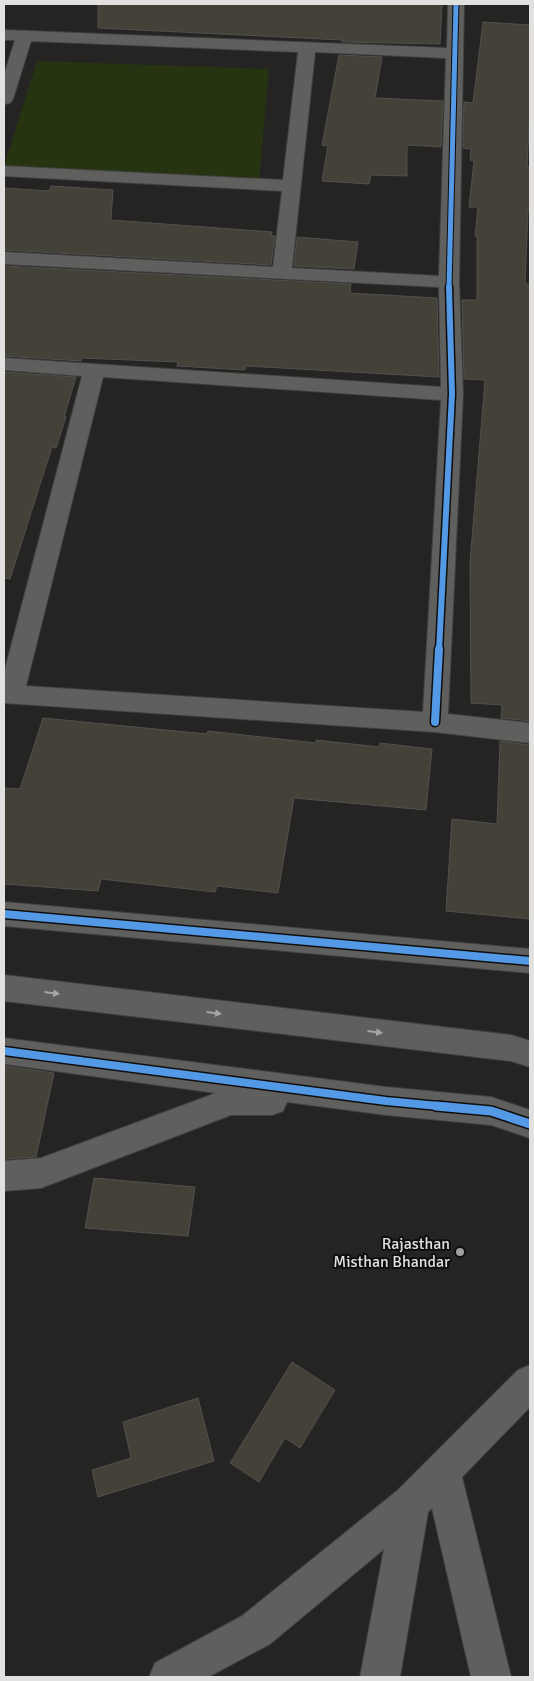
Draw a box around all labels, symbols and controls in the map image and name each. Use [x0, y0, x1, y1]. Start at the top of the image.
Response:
one-way arrow [44, 989, 60, 997]
one-way arrow [206, 1009, 222, 1017]
one-way arrow [367, 1028, 383, 1036]
place label: Rajasthan Misthan Bhandar [333, 1234, 450, 1272]
marker: Rajasthan Misthan Bhandar [454, 1246, 466, 1258]

